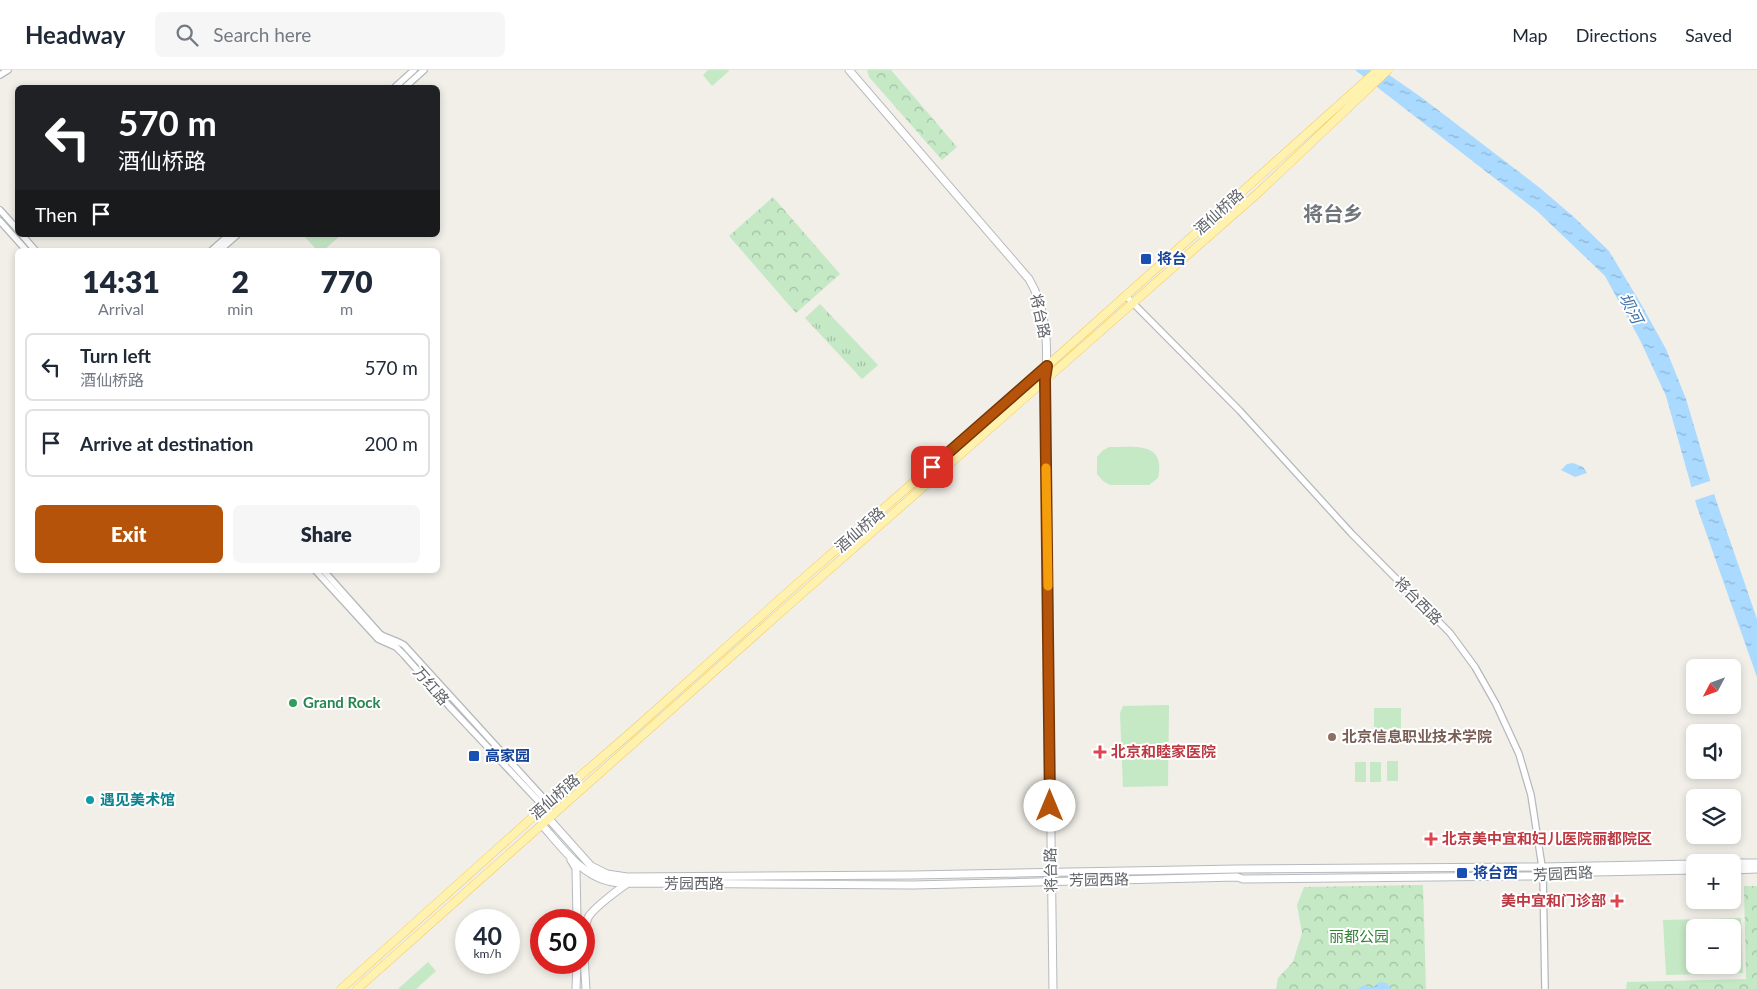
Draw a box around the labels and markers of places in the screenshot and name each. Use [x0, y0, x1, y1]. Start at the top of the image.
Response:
place label: 将台 [1157, 249, 1187, 267]
marker: 将台 [1139, 252, 1153, 266]
pin [911, 446, 953, 488]
place label: Grand Rock [303, 693, 381, 711]
marker: Grand Rock [287, 697, 299, 709]
place label: 北京信息职业技术学院 [1342, 727, 1492, 745]
marker: 北京信息职业技术学院 [1326, 731, 1338, 743]
place label: 北京和睦家医院 [1111, 742, 1216, 760]
marker: 北京和睦家医院 [1093, 745, 1107, 759]
place label: 高家园 [485, 746, 530, 764]
marker: 高家园 [467, 749, 481, 763]
place label: 遇见美术馆 [100, 790, 175, 808]
marker: 遇见美术馆 [84, 794, 96, 806]
place label: 北京美中宜和妇儿医院丽都院区 [1442, 829, 1652, 847]
marker: 北京美中宜和妇儿医院丽都院区 [1424, 832, 1438, 846]
place label: 将台西 [1473, 863, 1518, 881]
marker: 将台西 [1455, 866, 1469, 880]
place label: 美中宜和门诊部 [1501, 891, 1606, 909]
marker: 美中宜和门诊部 [1610, 894, 1624, 908]

